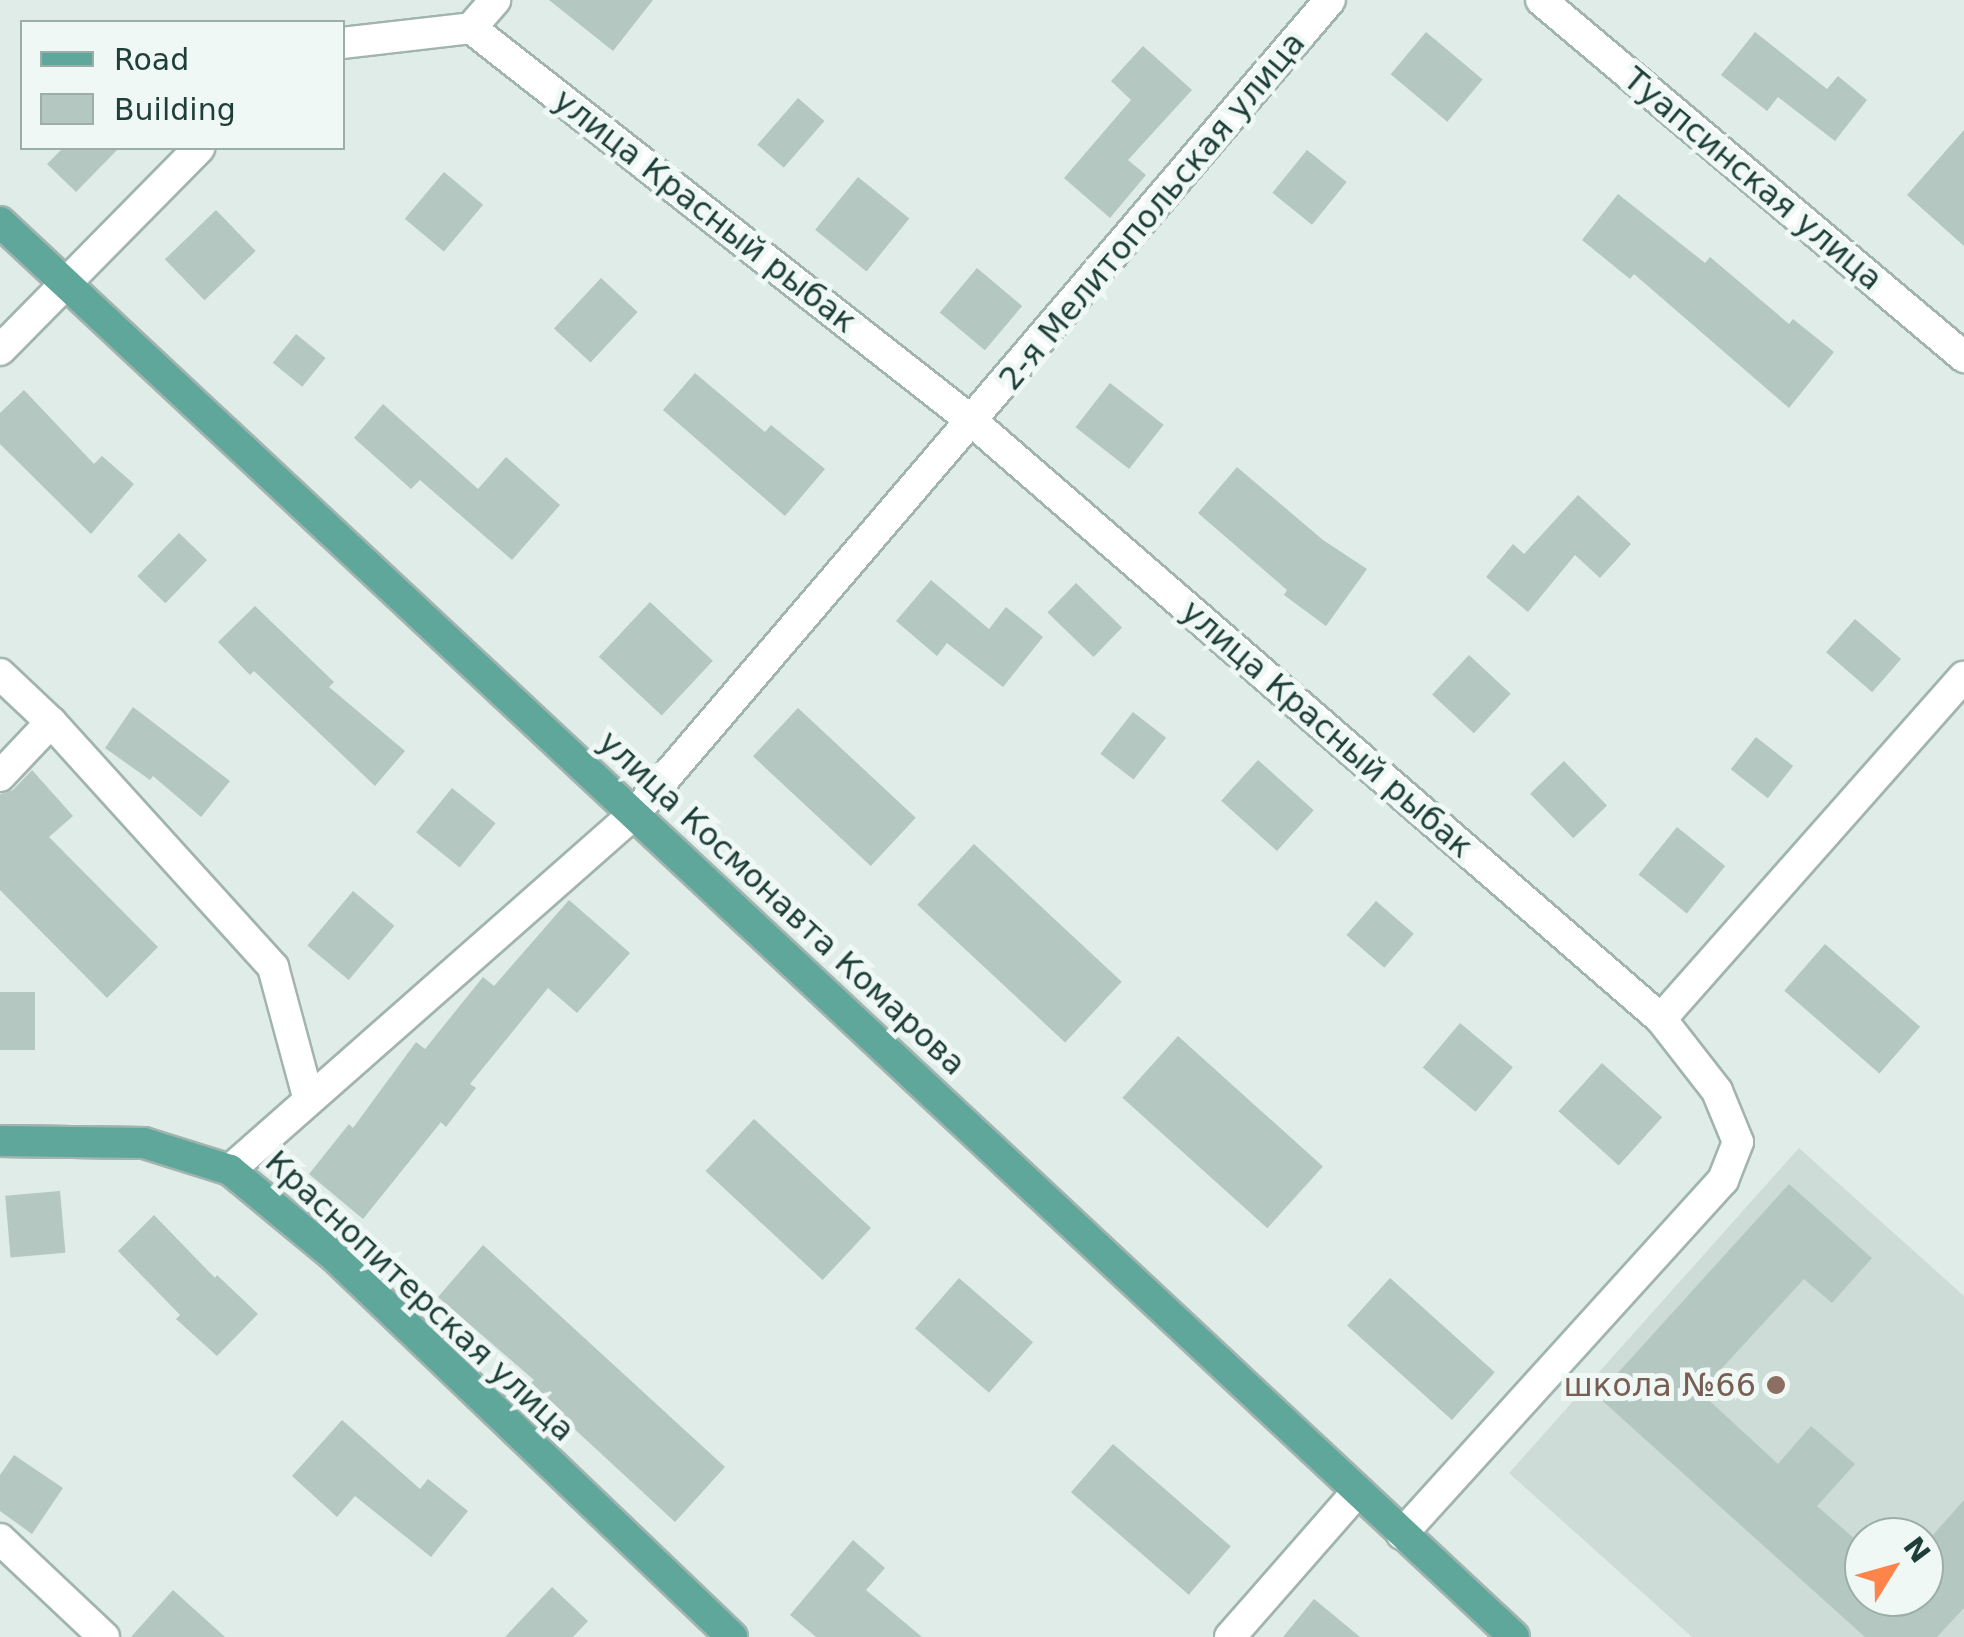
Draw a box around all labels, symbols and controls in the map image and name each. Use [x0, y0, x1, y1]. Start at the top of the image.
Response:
legend [20, 20, 345, 150]
street label: 2-я Мелитопольская улица [991, 24, 1313, 398]
text: Road [114, 42, 189, 77]
street label: Туапсинская улица [1616, 60, 1890, 298]
street label: улица Красный рыбак [546, 81, 864, 341]
text: Building [114, 92, 236, 127]
street label: улица Красный рыбак [1174, 592, 1480, 866]
street label: улица Космонавта Комарова [591, 723, 973, 1083]
street label: Краснопитерская улица [257, 1143, 583, 1449]
place label: школа №66 [1564, 1366, 1756, 1404]
marker: школа №66 [1765, 1374, 1787, 1396]
north arrow [1844, 1517, 1944, 1617]
text: N [1897, 1531, 1937, 1569]

